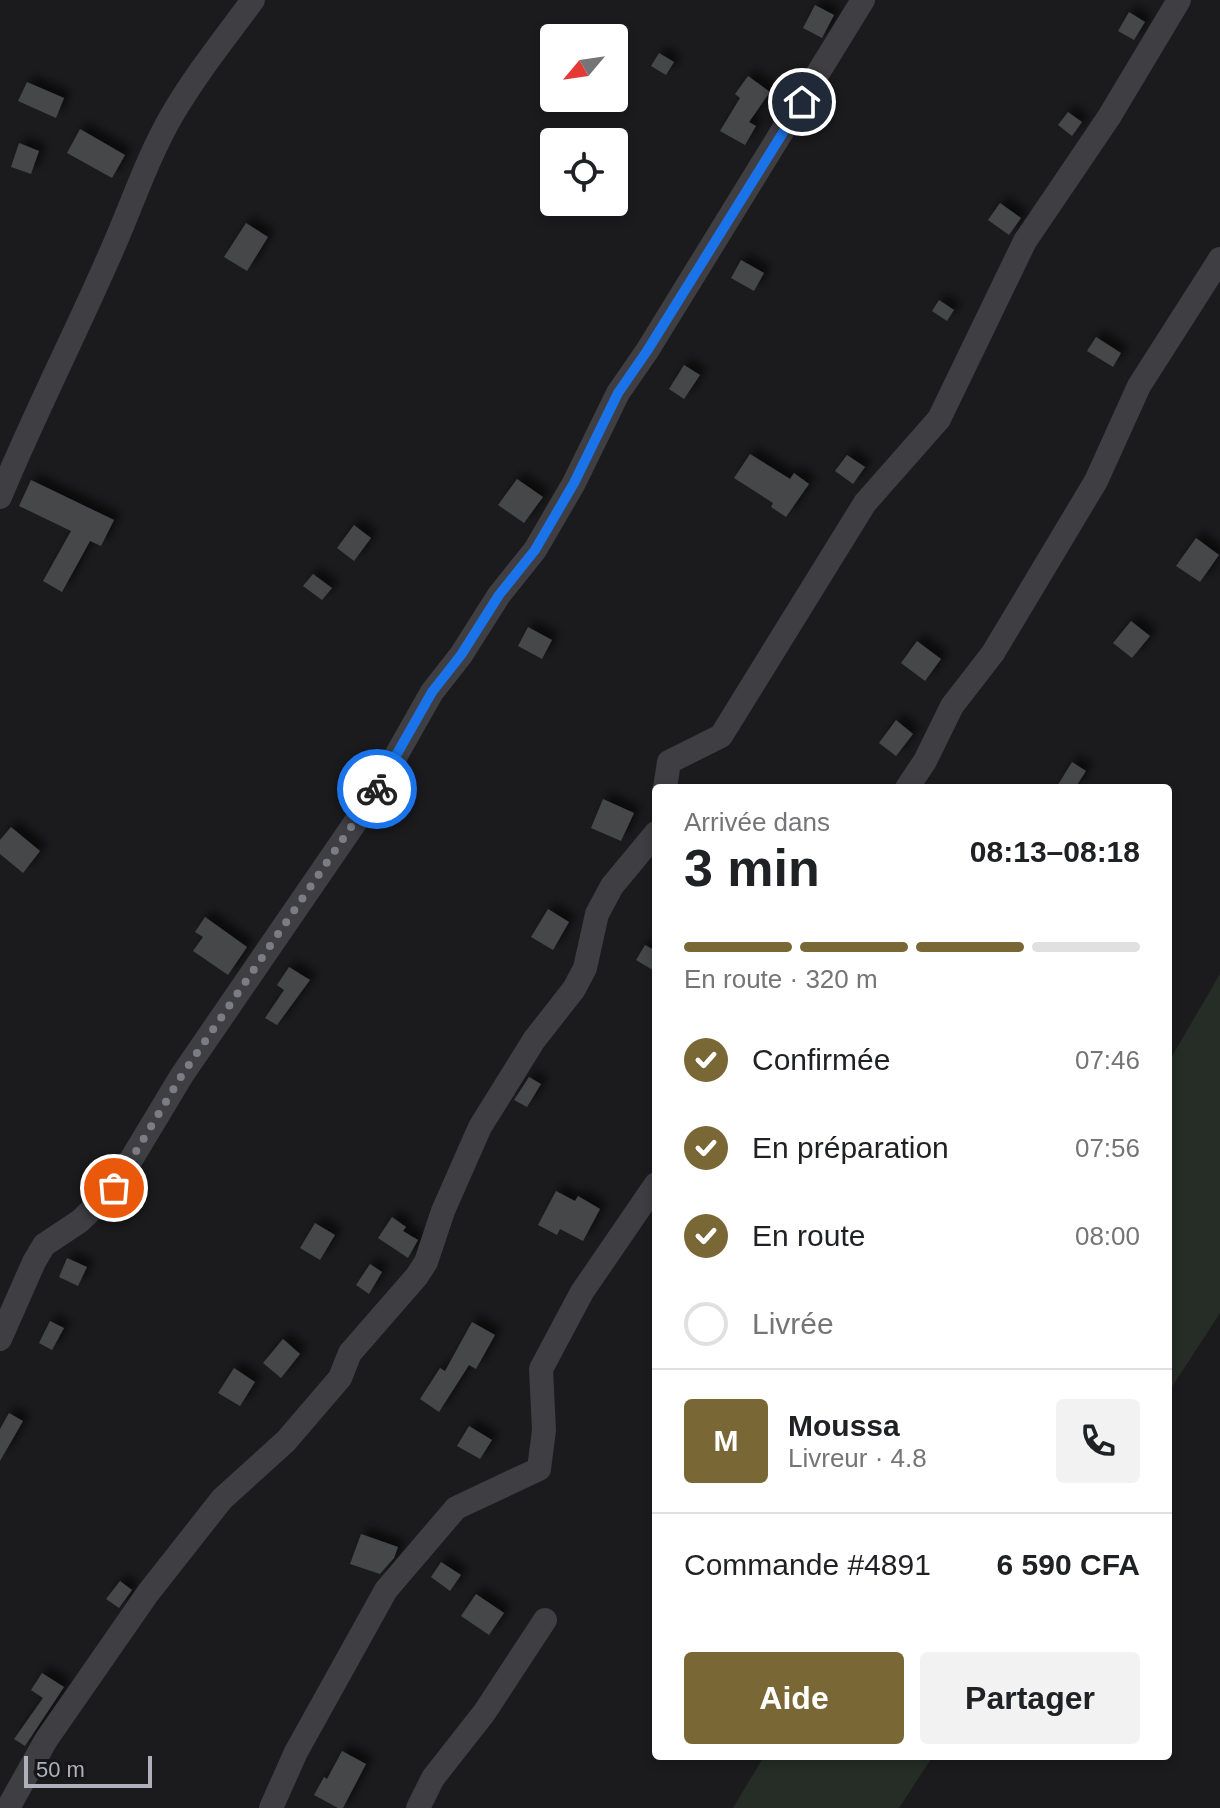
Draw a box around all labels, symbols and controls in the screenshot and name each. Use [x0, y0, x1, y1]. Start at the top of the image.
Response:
north arrow [540, 24, 628, 112]
map controls [540, 24, 628, 216]
pin [768, 68, 836, 136]
icon: home [780, 80, 824, 124]
button: locate [540, 128, 628, 216]
courier [337, 749, 417, 829]
icon: bike [355, 767, 399, 811]
text: Arrivée dans [684, 807, 830, 837]
text: 08:13–08:18 [970, 835, 1140, 868]
text: 3 min [684, 839, 820, 897]
text: En route · 320 m [684, 964, 878, 994]
icon: check [684, 1038, 728, 1082]
text: Confirmée [752, 1043, 890, 1076]
text: 07:46 [1075, 1045, 1140, 1075]
icon: check [684, 1126, 728, 1170]
text: En préparation [752, 1131, 949, 1164]
text: 07:56 [1075, 1133, 1140, 1163]
pin [80, 1154, 148, 1222]
icon: bag [92, 1166, 136, 1210]
icon: check [684, 1214, 728, 1258]
text: En route [752, 1219, 865, 1252]
text: 08:00 [1075, 1221, 1140, 1251]
text: Livrée [752, 1307, 834, 1340]
button: phone [1056, 1399, 1140, 1483]
text: Moussa [788, 1409, 900, 1442]
text: M [714, 1424, 739, 1457]
text: Livreur · 4.8 [788, 1443, 927, 1473]
text: Commande #4891 [684, 1548, 931, 1581]
text: 6 590 CFA [997, 1548, 1140, 1581]
button: Aide [684, 1652, 904, 1744]
button: Partager [920, 1652, 1140, 1744]
scale bar [24, 1752, 152, 1788]
text: 50 m [36, 1757, 85, 1782]

